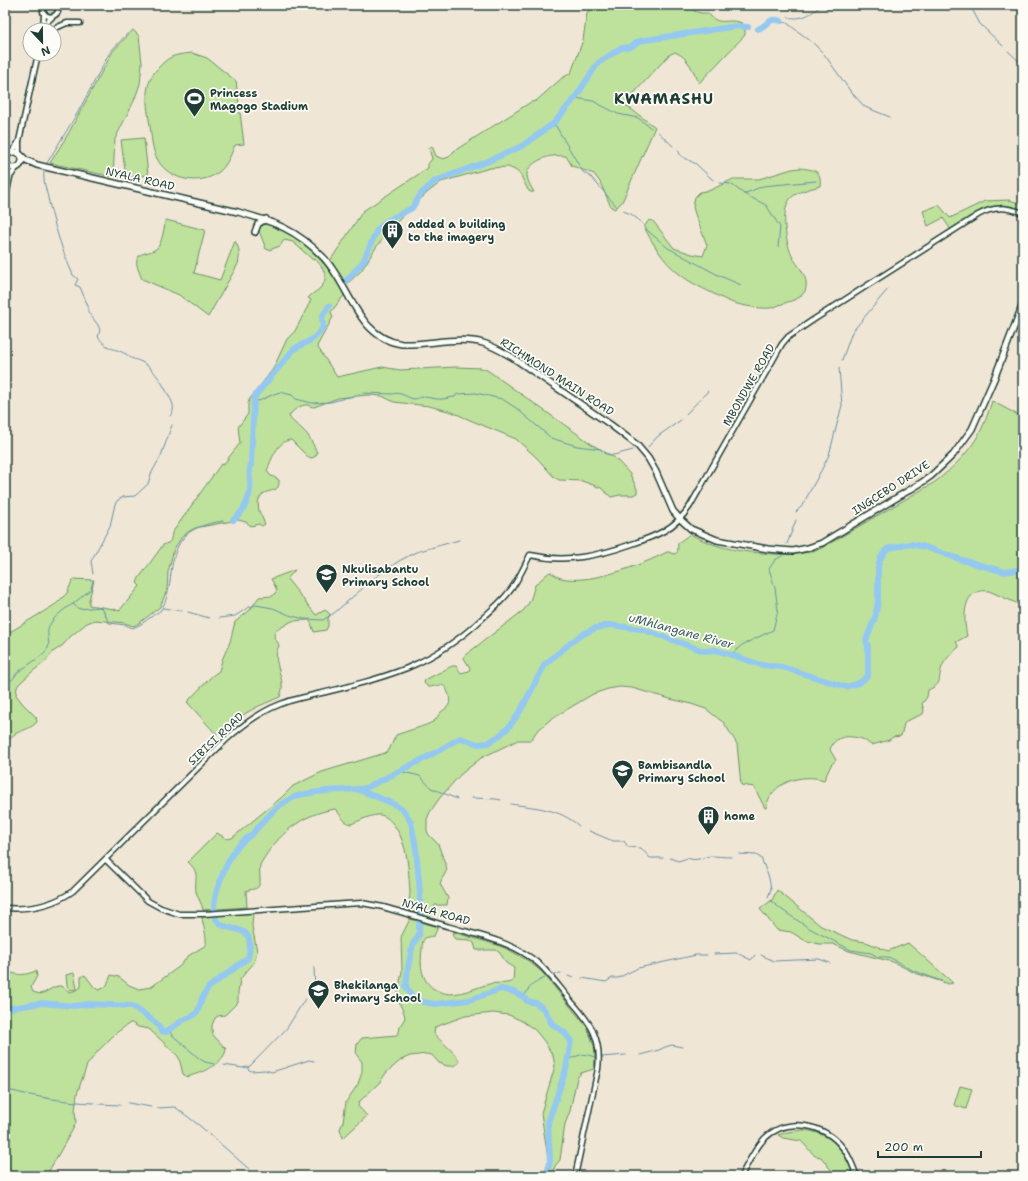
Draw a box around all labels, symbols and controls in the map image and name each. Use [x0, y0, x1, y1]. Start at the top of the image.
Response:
north arrow [22, 22, 62, 62]
text: N [38, 42, 52, 60]
sports icon: Princess Magogo Stadium [182, 86, 208, 119]
place label: Princess Magogo Stadium [210, 86, 308, 114]
district label: KWAMASHU [614, 89, 714, 109]
street label: NYALA ROAD [104, 164, 176, 194]
building icon: added a building to the imagery [380, 217, 406, 250]
place label: added a building to the imagery [408, 217, 505, 245]
street label: RICHMOND MAIN ROAD [497, 335, 617, 419]
street label: MBONDWE ROAD [719, 341, 779, 429]
street label: INGCEBO DRIVE [849, 457, 933, 519]
school or university icon: Nkulisabantu Primary School [313, 562, 339, 595]
place label: Nkulisabantu Primary School [342, 562, 429, 590]
water label: uMhlangane River [627, 609, 736, 653]
street label: SIBISI ROAD [185, 709, 247, 769]
school or university icon: Bambisandla Primary School [610, 758, 636, 791]
place label: Bambisandla Primary School [638, 758, 725, 786]
building icon: home [696, 803, 722, 836]
place label: home [724, 809, 755, 824]
street label: NYALA ROAD [400, 895, 472, 929]
school or university icon: Bhekilanga Primary School [305, 978, 331, 1011]
place label: Bhekilanga Primary School [334, 978, 421, 1006]
scale bar [878, 1133, 981, 1159]
text: 200 m [884, 1139, 923, 1155]

